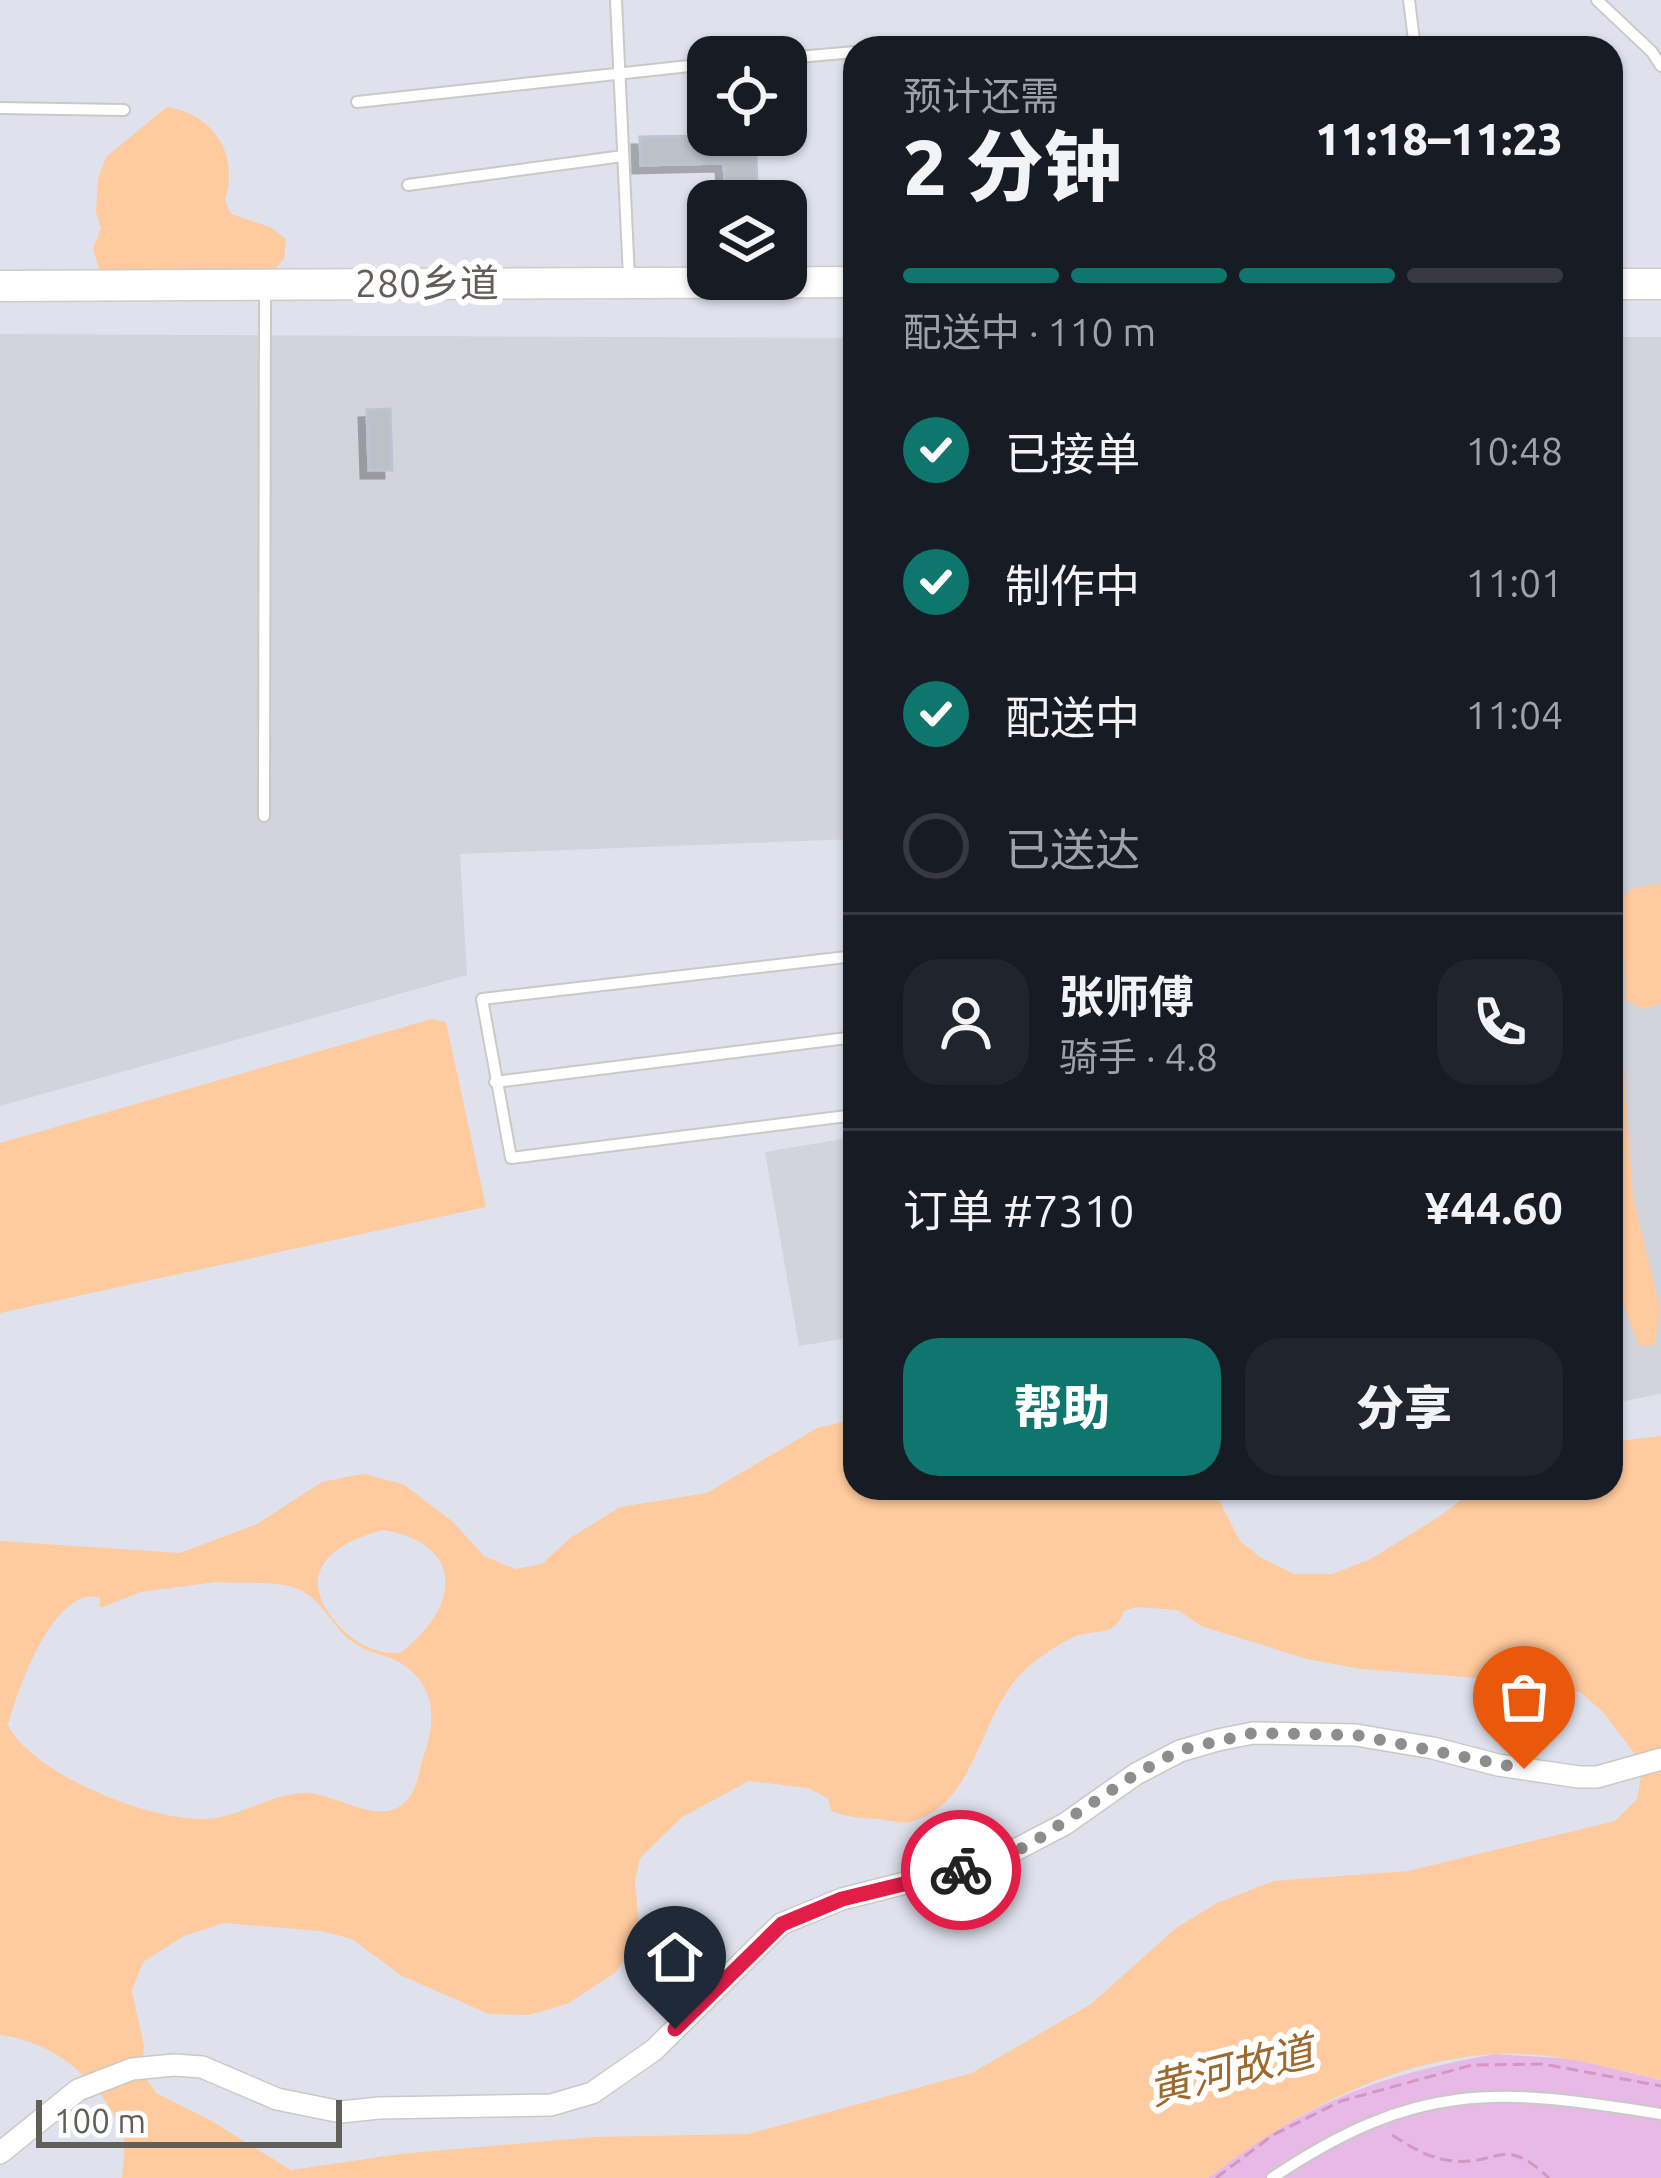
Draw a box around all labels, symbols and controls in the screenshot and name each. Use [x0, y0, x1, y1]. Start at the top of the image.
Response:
map controls [687, 36, 807, 300]
button: locate [687, 36, 807, 156]
text: 预计还需 [903, 74, 1059, 117]
text: 11:18–11:23 [1315, 113, 1563, 164]
text: 2 分钟 [903, 122, 1122, 210]
button: layers [687, 180, 807, 300]
street label: 280乡道 [355, 261, 499, 304]
text: 配送中 · 110 m [903, 310, 1156, 353]
icon: check [903, 417, 969, 483]
text: 已接单 [1005, 428, 1140, 479]
text: 10:48 [1465, 429, 1563, 472]
icon: check [903, 549, 969, 615]
text: 制作中 [1005, 560, 1140, 611]
text: 11:01 [1465, 561, 1563, 604]
icon: check [903, 681, 969, 747]
text: 配送中 [1005, 692, 1140, 743]
text: 11:04 [1465, 693, 1563, 736]
text: 已送达 [1005, 824, 1140, 875]
button: person [903, 959, 1029, 1085]
button: phone [1437, 959, 1563, 1085]
text: 张师傅 [1059, 971, 1194, 1022]
text: 骑手 · 4.8 [1059, 1035, 1218, 1078]
text: ¥44.60 [1425, 1182, 1563, 1233]
text: 订单 #7310 [903, 1185, 1134, 1236]
button: 帮助 [903, 1338, 1221, 1476]
button: 分享 [1245, 1338, 1563, 1476]
pin [1473, 1646, 1575, 1769]
icon: bag [1491, 1664, 1557, 1730]
courier [901, 1810, 1021, 1930]
icon: bike [928, 1837, 994, 1903]
pin [624, 1906, 726, 2029]
icon: home [642, 1924, 708, 1990]
water label: 黄河故道 [1144, 2025, 1324, 2113]
scale bar [36, 2094, 342, 2147]
text: 100 m [54, 2102, 146, 2139]

